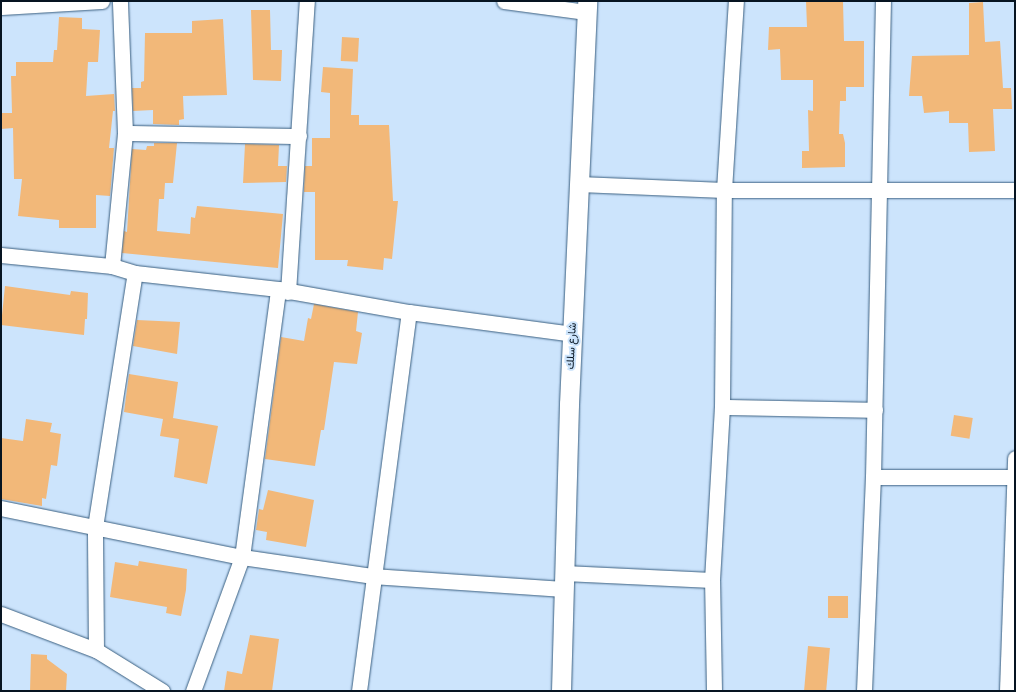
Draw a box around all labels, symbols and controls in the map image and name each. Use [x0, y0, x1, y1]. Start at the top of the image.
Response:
street label: شارع سلك [564, 322, 580, 370]

